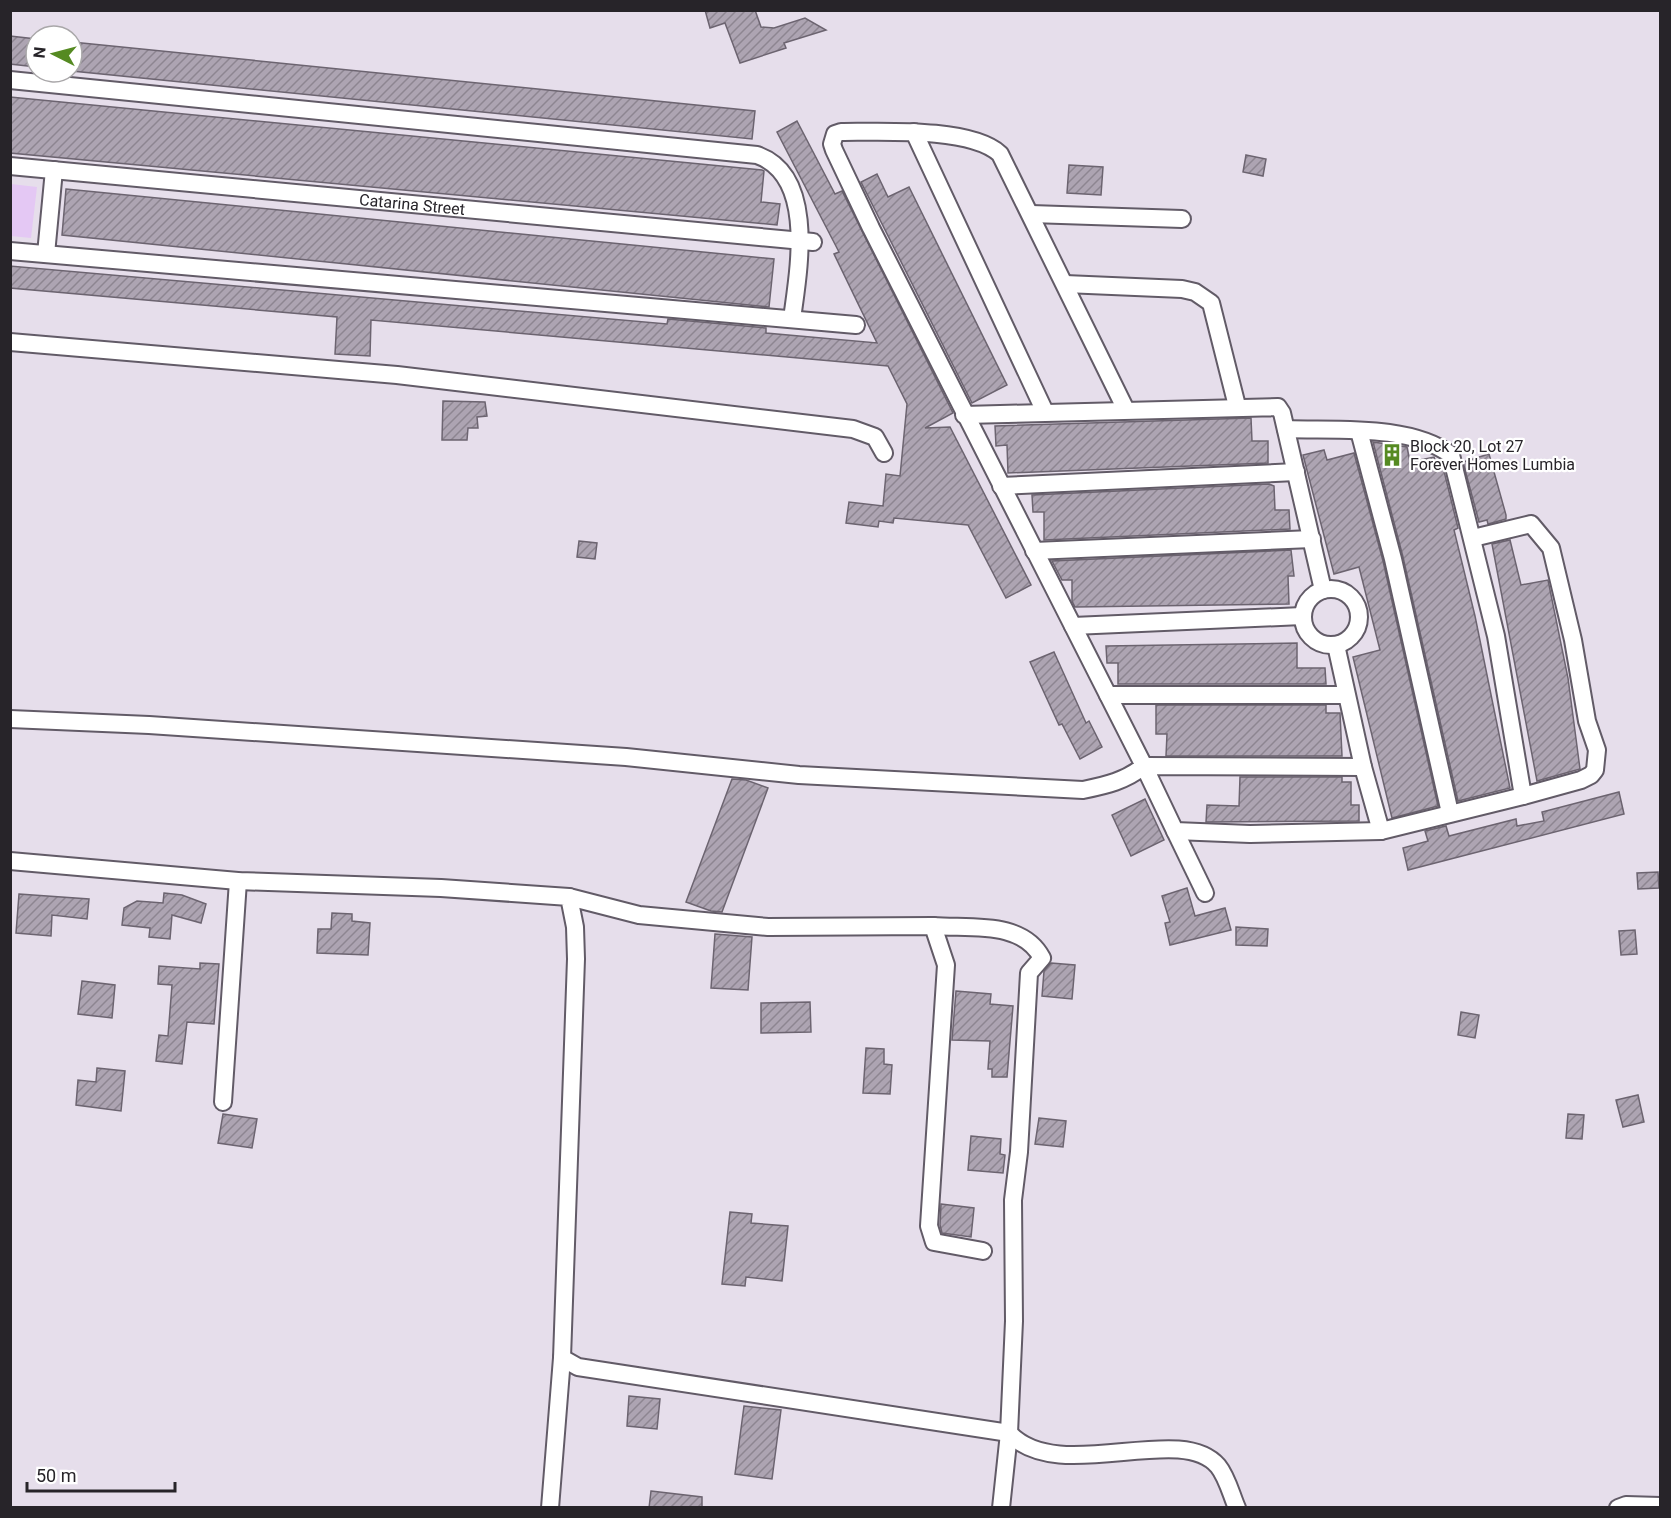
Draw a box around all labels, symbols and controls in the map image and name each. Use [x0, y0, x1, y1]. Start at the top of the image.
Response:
north arrow [24, 24, 84, 84]
text: N [30, 46, 50, 59]
street label: Catarina Street [358, 190, 466, 219]
place label: Block 20, Lot 27 Forever Homes Lumbia [1410, 437, 1575, 474]
building icon: Block 20, Lot 27 Forever Homes Lumbia [1379, 442, 1405, 468]
scale bar [27, 1455, 176, 1493]
text: 50 m [36, 1465, 76, 1486]

